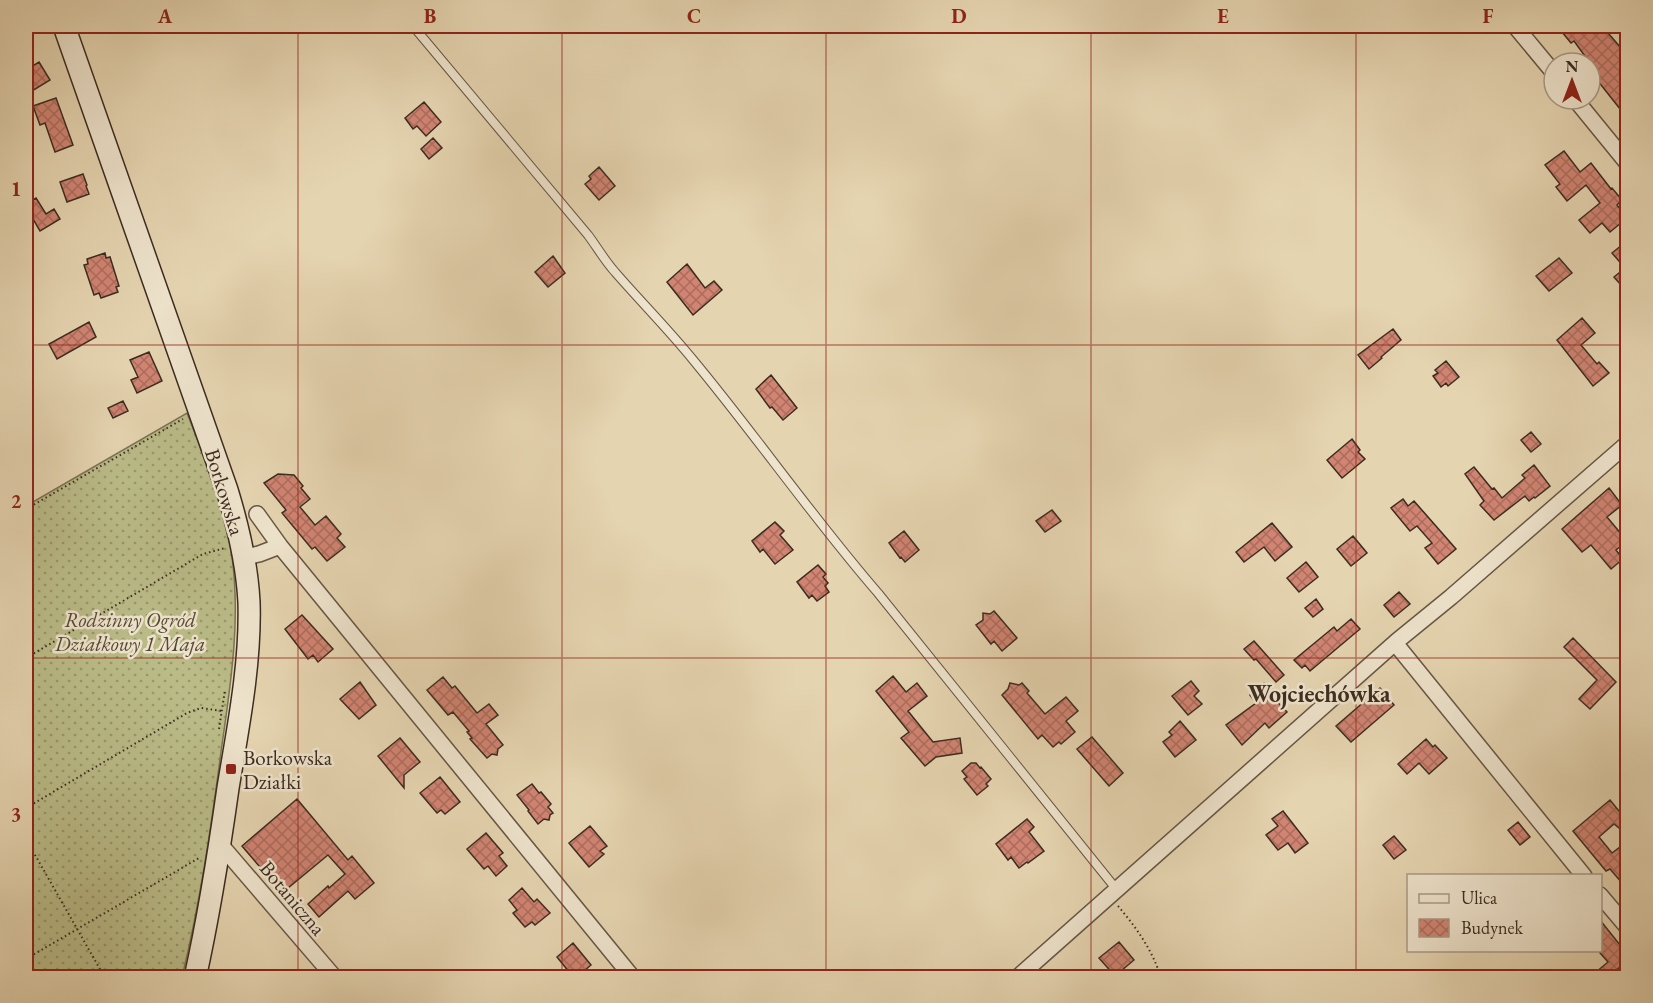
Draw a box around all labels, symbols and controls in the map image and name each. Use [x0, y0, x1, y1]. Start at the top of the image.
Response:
text: A [157, 3, 173, 29]
text: B [424, 3, 436, 29]
text: C [687, 3, 701, 29]
text: D [951, 3, 967, 29]
text: E [1217, 3, 1229, 29]
text: F [1483, 3, 1494, 29]
north arrow [1542, 51, 1602, 111]
text: N [1566, 56, 1579, 77]
text: 1 [11, 176, 21, 202]
street label: Borkowska [199, 445, 251, 539]
text: 2 [11, 488, 22, 514]
park label: Rodzinny Ogród Działkowy 1 Maja [54, 606, 205, 657]
district label: Wojciechówka [1247, 678, 1391, 710]
place label: Borkowska Działki [243, 744, 333, 795]
marker: Borkowska Działki [224, 762, 238, 776]
text: 3 [11, 801, 21, 827]
street label: Botaniczna [254, 855, 332, 941]
legend [1407, 874, 1602, 952]
text: Ulica [1461, 886, 1498, 909]
text: Budynek [1461, 916, 1524, 939]

